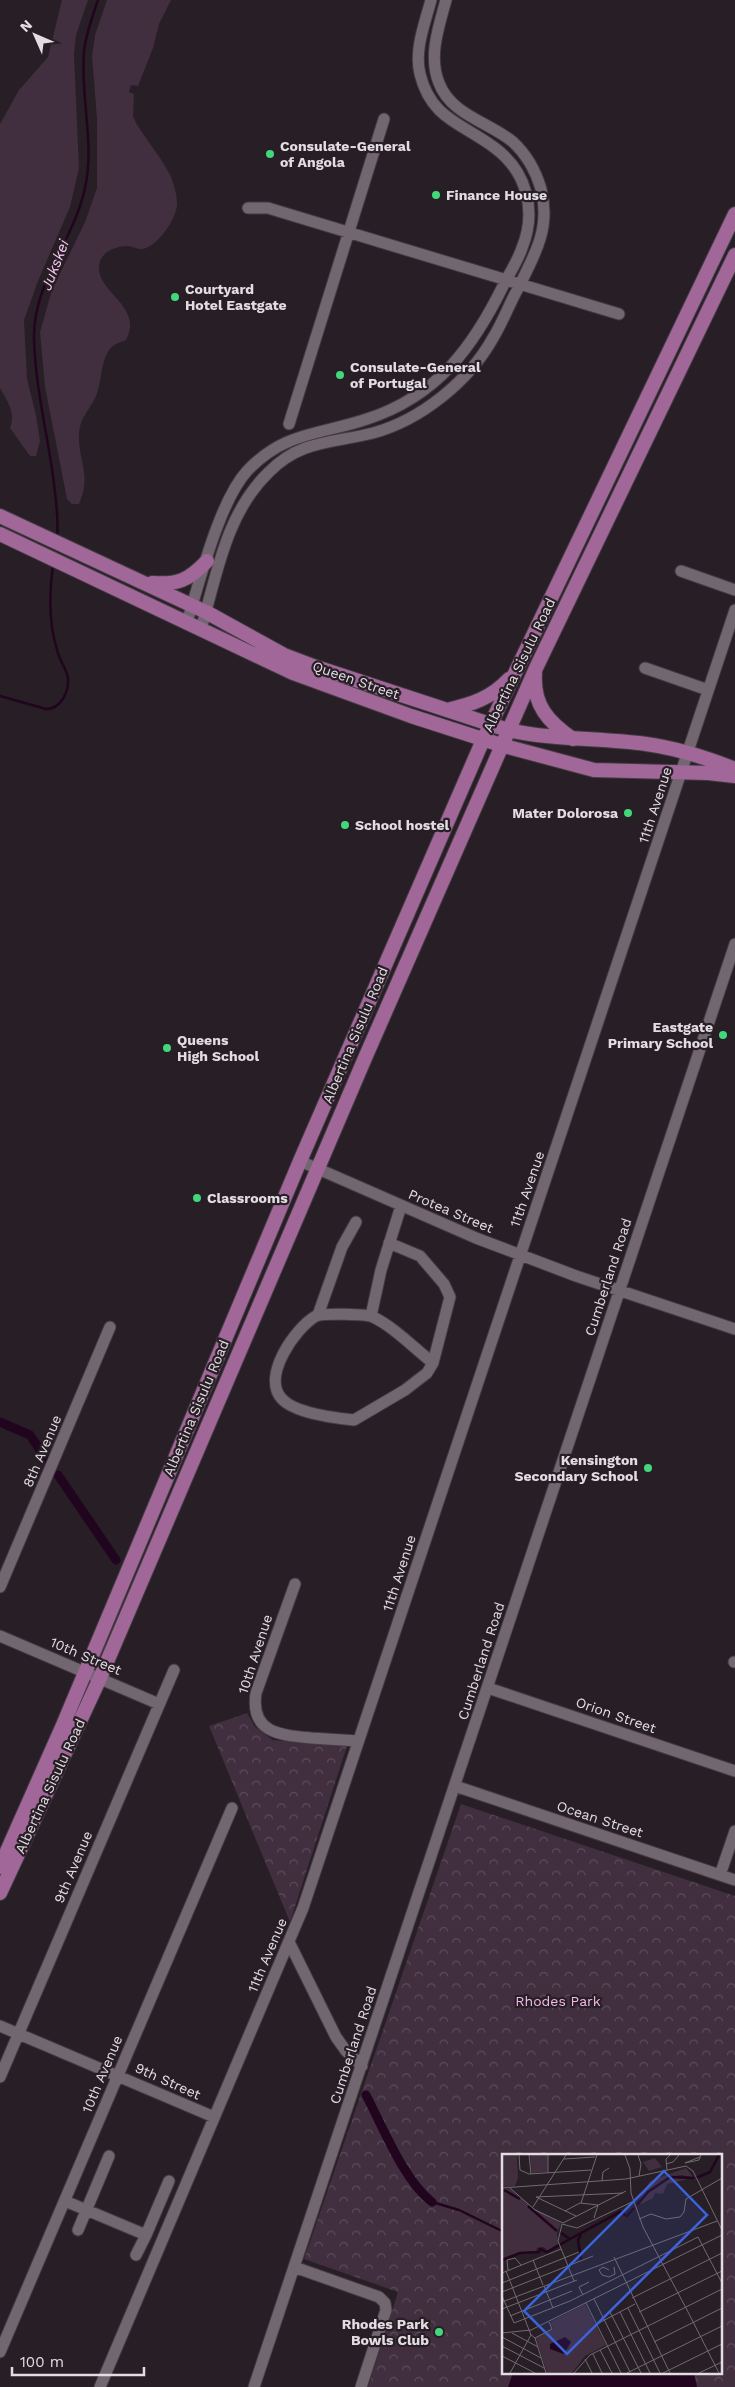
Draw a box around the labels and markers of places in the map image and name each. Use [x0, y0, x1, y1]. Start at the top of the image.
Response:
place label: Consulate-General of Angola [280, 138, 411, 170]
marker: Consulate-General of Angola [264, 148, 276, 160]
place label: Finance House [446, 187, 547, 203]
marker: Finance House [430, 189, 442, 201]
place label: Courtyard Hotel Eastgate [185, 281, 287, 313]
marker: Courtyard Hotel Eastgate [169, 291, 181, 303]
place label: Consulate-General of Portugal [350, 359, 481, 391]
marker: Consulate-General of Portugal [334, 369, 346, 381]
place label: Mater Dolorosa [512, 805, 619, 821]
marker: Mater Dolorosa [622, 807, 634, 819]
place label: School hostel [355, 817, 450, 833]
marker: School hostel [339, 819, 351, 831]
place label: Eastgate Primary School [608, 1019, 713, 1051]
marker: Eastgate Primary School [717, 1029, 729, 1041]
place label: Queens High School [177, 1032, 259, 1064]
marker: Queens High School [161, 1042, 173, 1054]
place label: Classrooms [207, 1190, 288, 1206]
marker: Classrooms [191, 1192, 203, 1204]
place label: Kensington Secondary School [514, 1452, 638, 1484]
marker: Kensington Secondary School [642, 1462, 654, 1474]
place label: Rhodes Park Bowls Club [342, 2316, 429, 2348]
marker: Rhodes Park Bowls Club [433, 2326, 445, 2338]

